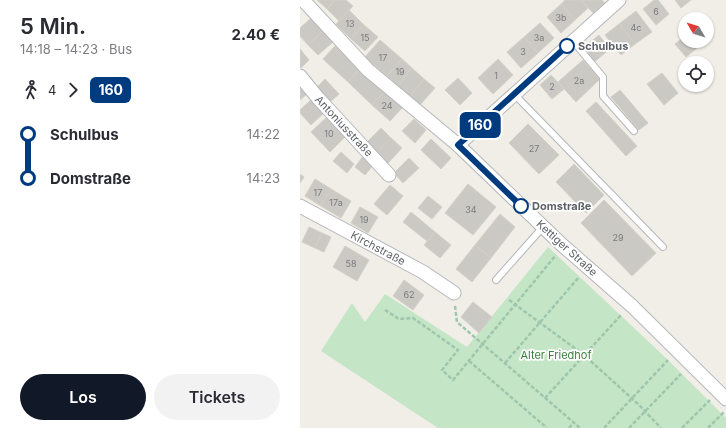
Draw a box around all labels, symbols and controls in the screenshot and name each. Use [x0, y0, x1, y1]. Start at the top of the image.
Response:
house number: 6 [653, 6, 659, 17]
house number: 3b [555, 12, 567, 23]
north arrow [678, 12, 714, 48]
map controls [678, 12, 714, 92]
text: 5 Min. [20, 13, 86, 39]
house number: 13 [345, 18, 355, 29]
house number: 4c [631, 22, 641, 33]
text: 2.40 € [231, 25, 280, 44]
house number: 15 [360, 32, 370, 43]
house number: 3a [534, 32, 544, 43]
marker: Schulbus [559, 38, 575, 54]
place label: Schulbus [578, 39, 628, 53]
text: 14:18 – 14:23 · Bus [20, 41, 132, 57]
house number: 3 [520, 46, 526, 57]
house number: 17 [379, 52, 387, 63]
button: locate [678, 56, 714, 92]
house number: 19 [395, 66, 405, 77]
house number: 1 [494, 70, 498, 81]
house number: 2a [574, 75, 584, 86]
icon: walk [20, 79, 42, 101]
icon: forward [62, 79, 84, 101]
text: 160 [98, 81, 123, 98]
house number: 2 [549, 81, 555, 92]
text: 4 [48, 82, 56, 98]
street label: Antoniusstraße [312, 92, 376, 160]
house number: 24 [381, 100, 393, 111]
line badge: 160 [457, 112, 503, 138]
text: 160 [468, 116, 492, 133]
text: Schulbus [50, 125, 119, 144]
text: 14:22 [247, 126, 280, 142]
house number: 10 [324, 128, 334, 139]
house number: 27 [529, 143, 539, 154]
text: Domstraße [50, 169, 131, 188]
text: 14:23 [247, 170, 280, 186]
house number: 17 [314, 187, 322, 198]
house number: 17a [329, 197, 343, 208]
marker: Domstraße [513, 198, 529, 214]
place label: Domstraße [532, 199, 592, 213]
house number: 34 [465, 204, 477, 215]
house number: 19 [359, 214, 369, 225]
street label: Kettiger Straße [534, 217, 600, 279]
street label: Kirchstraße [348, 228, 408, 268]
house number: 29 [612, 232, 624, 243]
house number: 58 [345, 258, 357, 269]
house number: 62 [403, 289, 415, 300]
park label: Alter Friedhof [520, 348, 592, 362]
button: Los [20, 374, 146, 420]
button: Tickets [154, 374, 280, 420]

